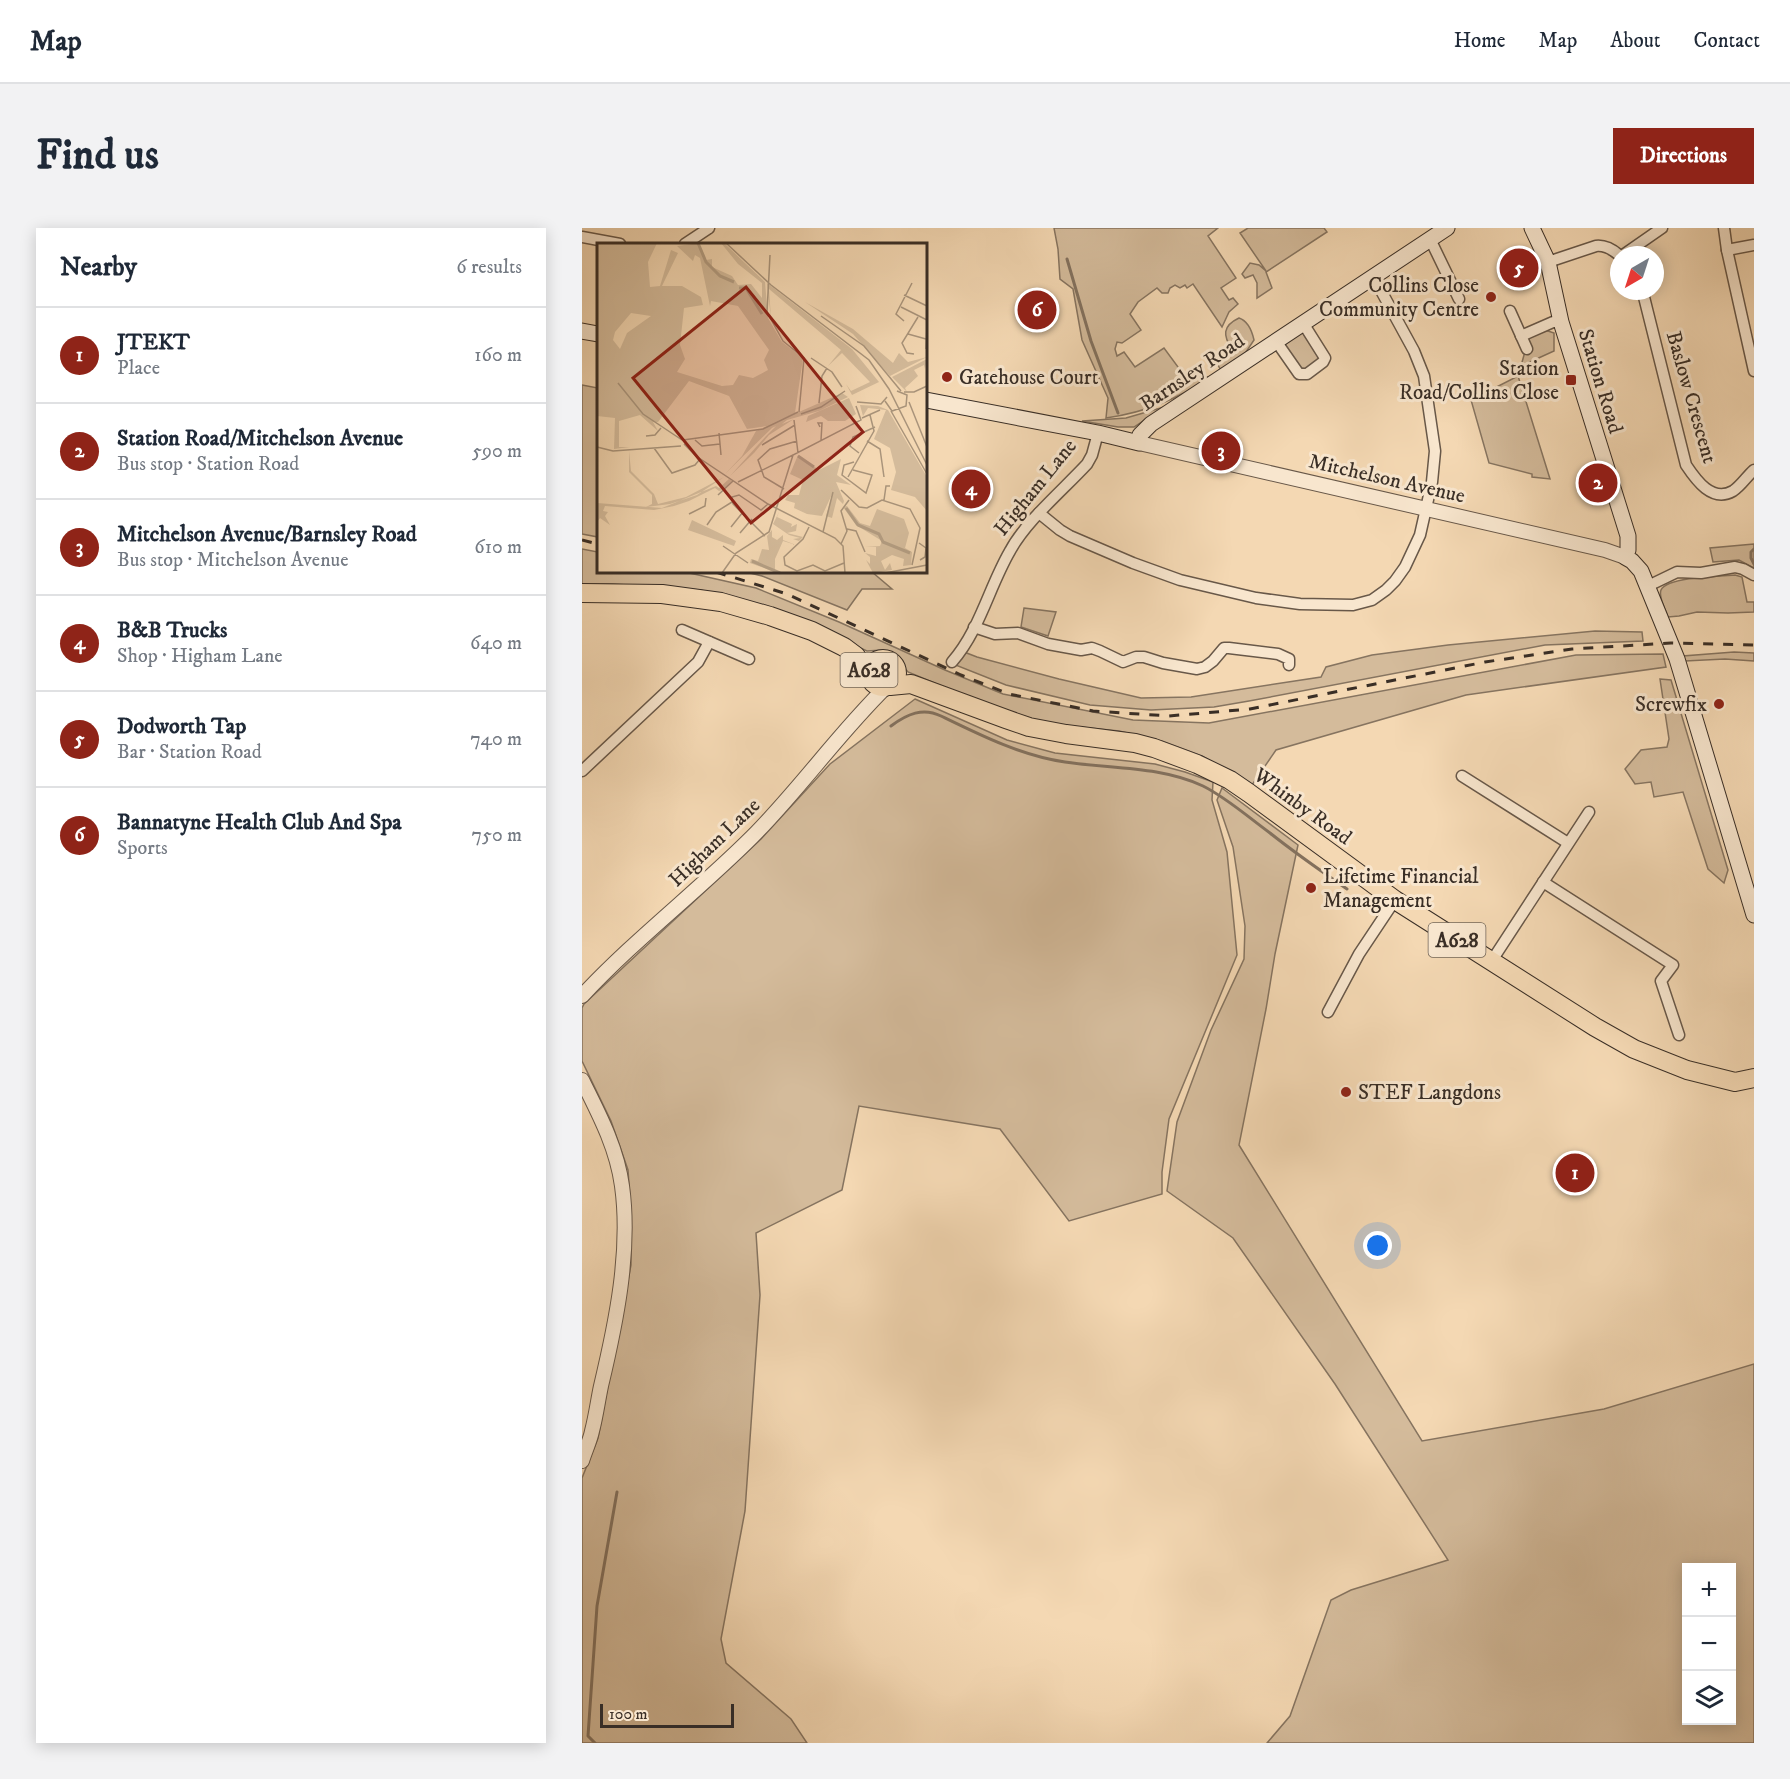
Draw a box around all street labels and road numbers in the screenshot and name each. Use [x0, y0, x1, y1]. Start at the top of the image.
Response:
street label: Station Road [1572, 326, 1628, 437]
street label: Barnsley Road [1135, 328, 1250, 417]
street label: Baslow Crescent [1660, 328, 1722, 467]
street label: Higham Lane [989, 434, 1083, 541]
street label: Mitchelson Avenue [1306, 448, 1468, 510]
road number: A628 [840, 653, 898, 687]
street label: Whinby Road [1247, 762, 1357, 851]
street label: Higham Lane [664, 792, 766, 893]
road number: A628 [1428, 923, 1486, 957]

